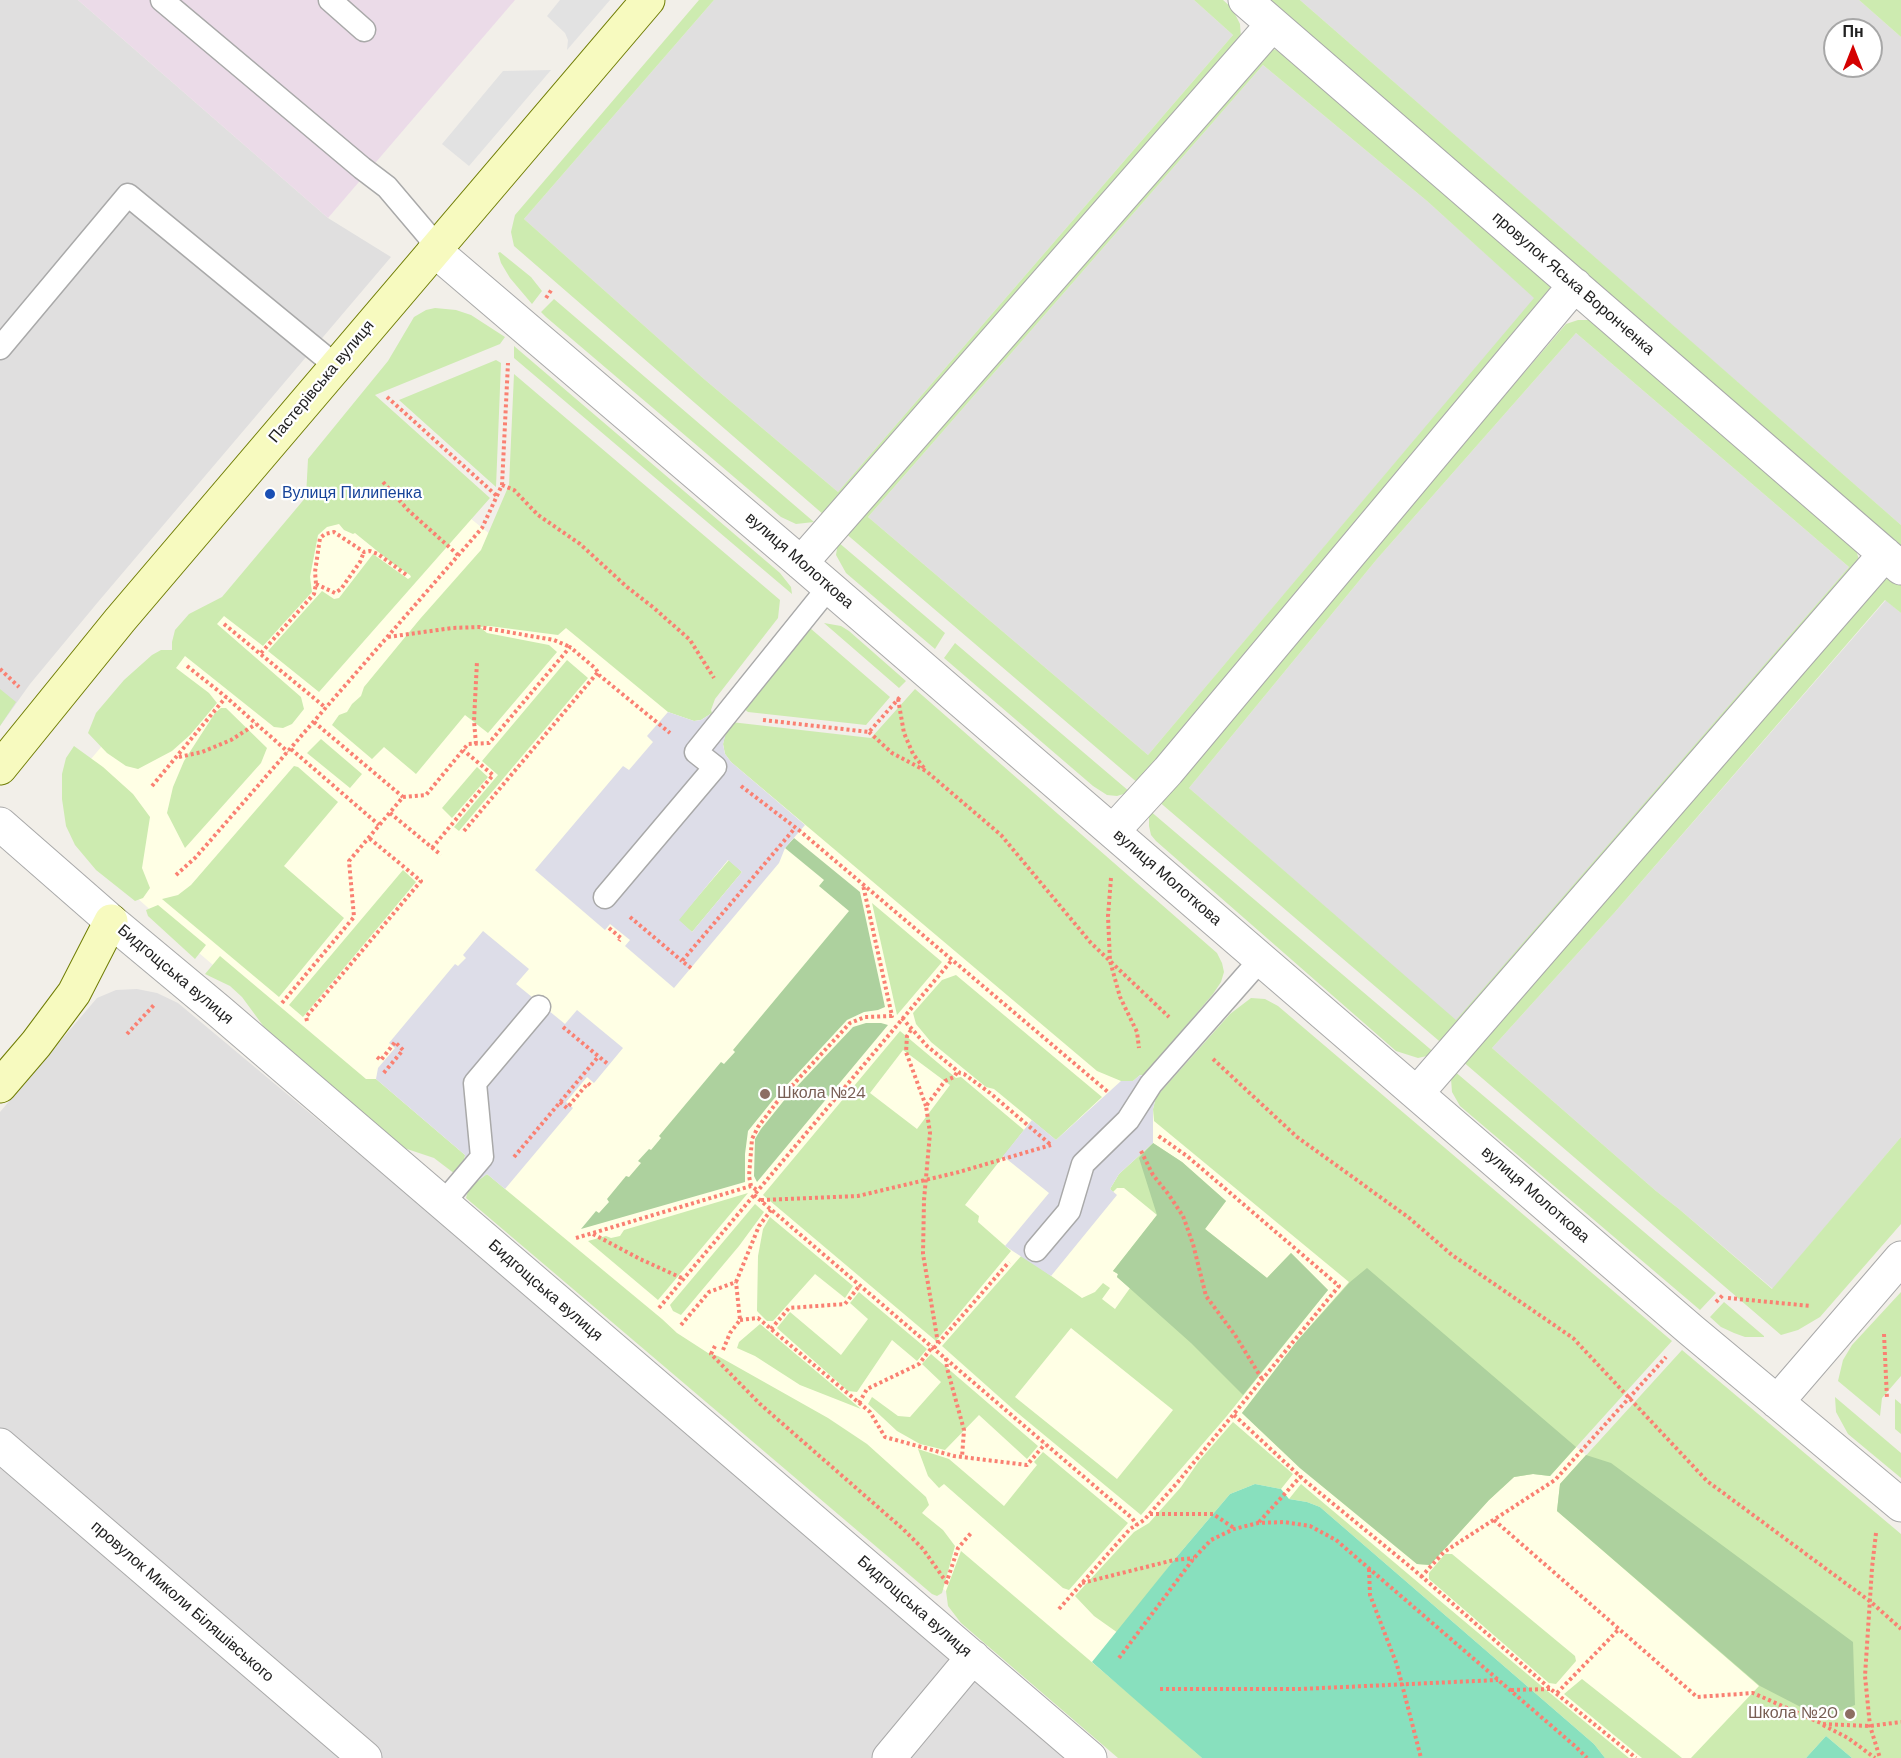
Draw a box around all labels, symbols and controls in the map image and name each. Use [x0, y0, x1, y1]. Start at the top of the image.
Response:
north arrow [1823, 18, 1883, 78]
text: Пн [1842, 21, 1864, 42]
street label: провулок Яська Воронченка [1488, 208, 1658, 360]
street label: Пастерівська вулиця [265, 317, 379, 447]
place label: Вулиця Пилипенка [282, 484, 422, 504]
marker: Вулиця Пилипенка [263, 487, 277, 501]
street label: вулиця Молоткова [741, 509, 857, 613]
street label: вулиця Молоткова [1109, 826, 1225, 930]
street label: Бидгощська вулиця [113, 921, 237, 1029]
place label: Школа №24 [777, 1084, 866, 1104]
marker: Школа №24 [758, 1087, 772, 1101]
street label: вулиця Молоткова [1477, 1143, 1593, 1247]
street label: Бидгощська вулиця [484, 1236, 606, 1346]
street label: провулок Миколи Біляшівського [87, 1517, 277, 1687]
street label: Бидгощська вулиця [853, 1552, 975, 1662]
place label: Школа №20 [1748, 1704, 1838, 1724]
marker: Школа №20 [1843, 1707, 1857, 1721]

